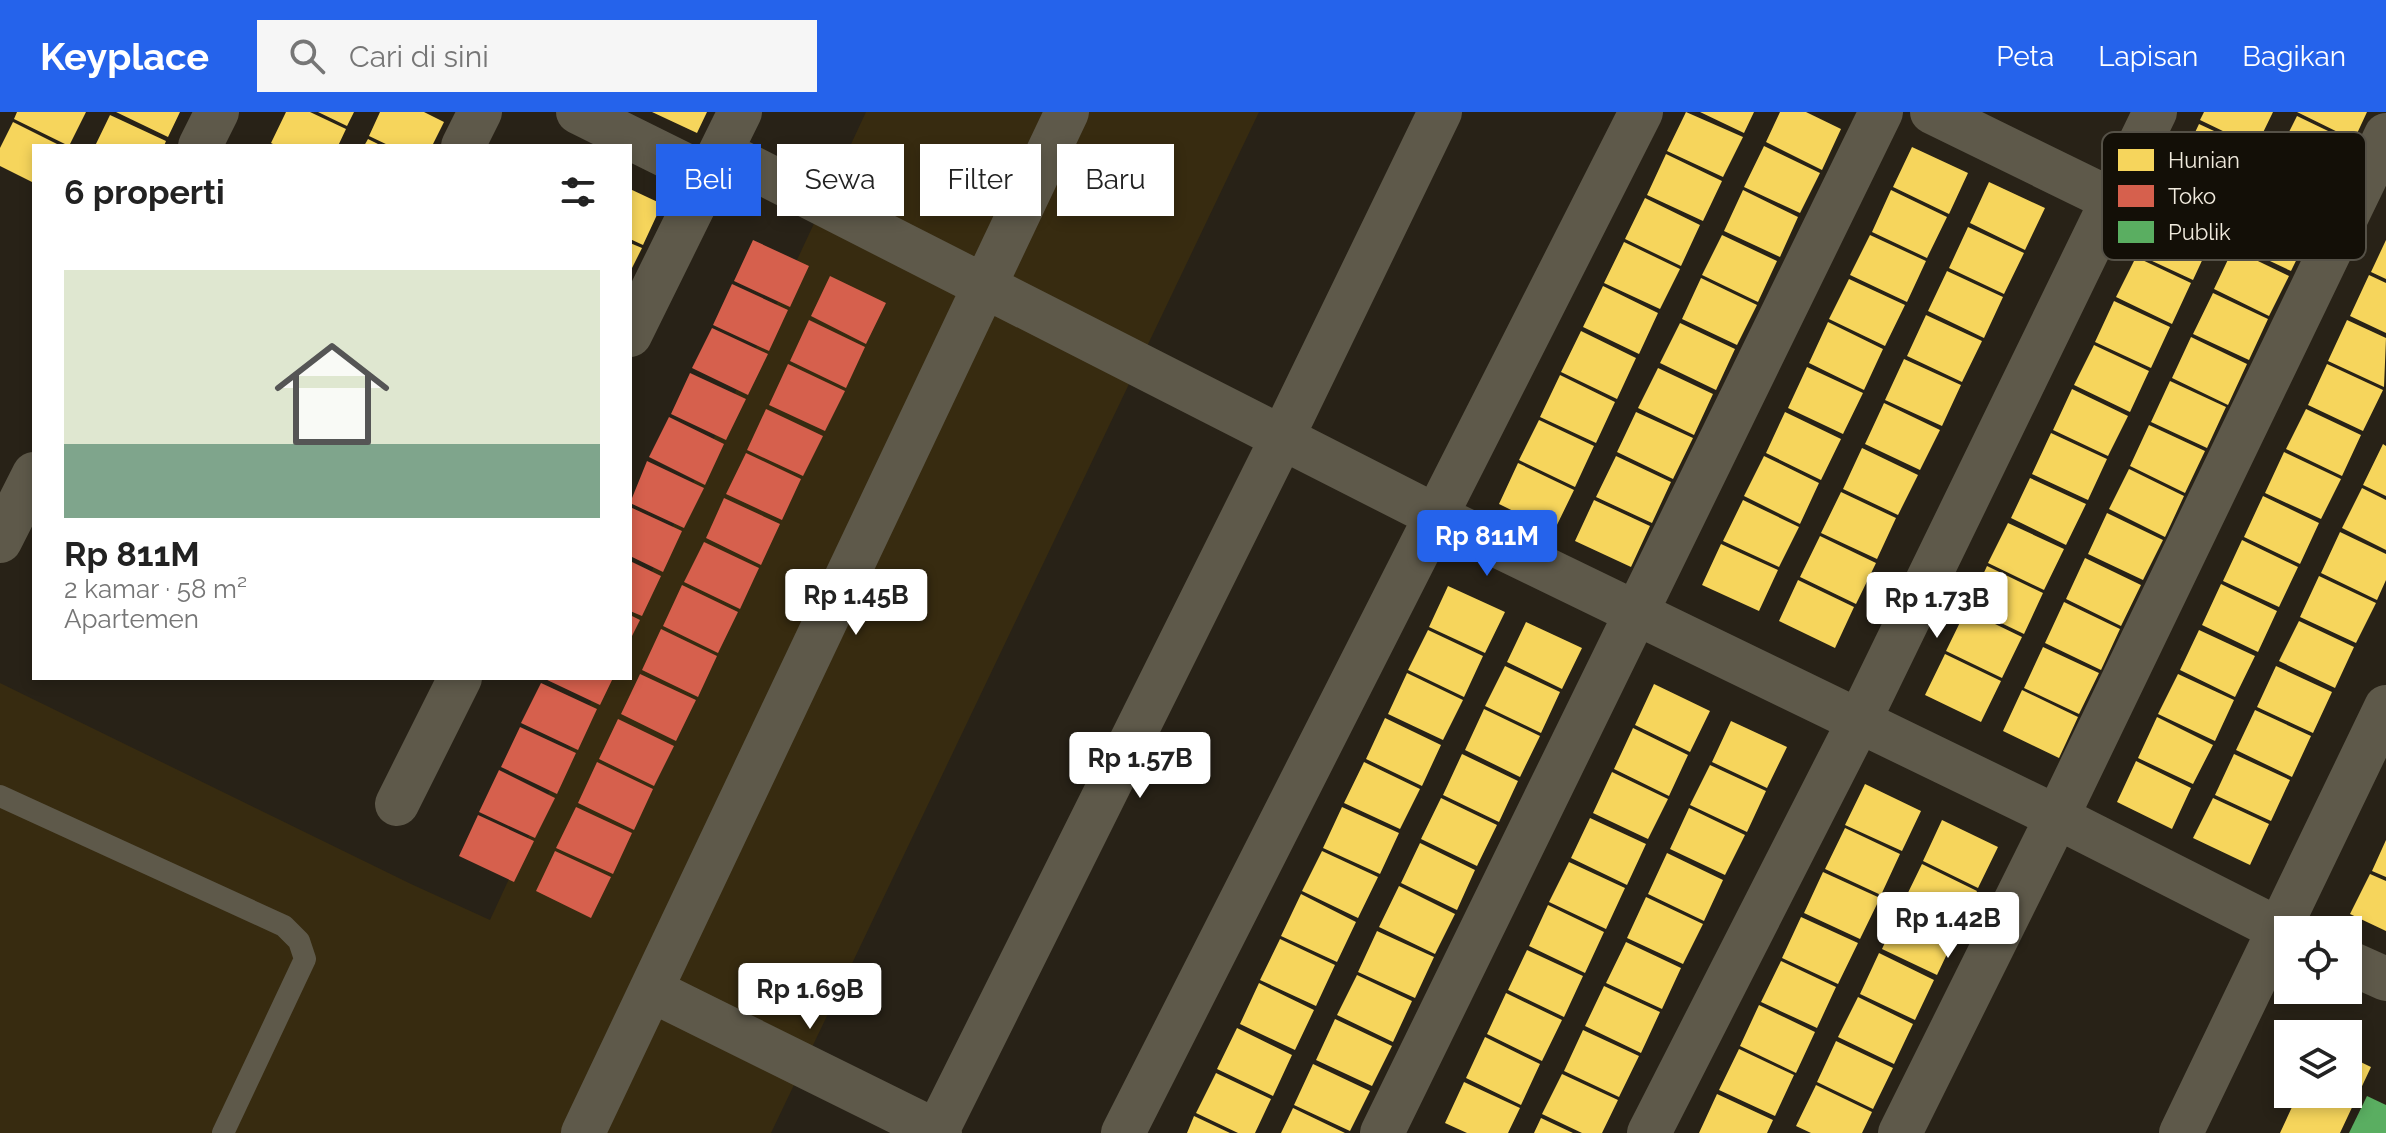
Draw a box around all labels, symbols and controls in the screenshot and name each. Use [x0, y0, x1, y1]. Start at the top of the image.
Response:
search box [257, 20, 817, 92]
text: Keyplace [40, 34, 209, 79]
icon: search [285, 34, 329, 78]
text: Cari di sini [349, 39, 489, 74]
text: Peta [1996, 40, 2054, 73]
text: Lapisan [2098, 40, 2198, 73]
text: Bagikan [2242, 40, 2346, 73]
legend [2102, 132, 2366, 260]
chip: Beli [656, 144, 761, 216]
chip: Sewa [777, 144, 904, 216]
chip: Filter [920, 144, 1041, 216]
chip: Baru [1057, 144, 1174, 216]
text: Hunian [2168, 147, 2240, 173]
icon: filters [556, 170, 600, 214]
text: 6 properti [64, 172, 225, 212]
text: Toko [2168, 183, 2216, 209]
text: Publik [2168, 219, 2231, 245]
icon: home [260, 322, 404, 466]
pin: Rp 811M [1413, 510, 1561, 578]
text: Rp 811M [1435, 521, 1539, 551]
text: Rp 811M [64, 534, 200, 574]
pin: Rp 1.45B [773, 569, 939, 637]
pin: Rp 1.73B [1854, 572, 2020, 640]
text: 2 kamar · 58 m² [64, 574, 247, 604]
text: Rp 1.45B [803, 580, 909, 610]
text: Rp 1.73B [1885, 583, 1989, 613]
text: Apartemen [64, 604, 199, 634]
pin: Rp 1.57B [1057, 732, 1223, 800]
text: Rp 1.57B [1087, 743, 1193, 773]
pin: Rp 1.42B [1865, 892, 2031, 960]
text: Rp 1.42B [1895, 903, 2001, 933]
map controls [2274, 916, 2362, 1108]
button: locate [2274, 916, 2362, 1004]
pin: Rp 1.69B [727, 963, 893, 1031]
text: Rp 1.69B [756, 974, 864, 1004]
button: layers [2274, 1020, 2362, 1108]

